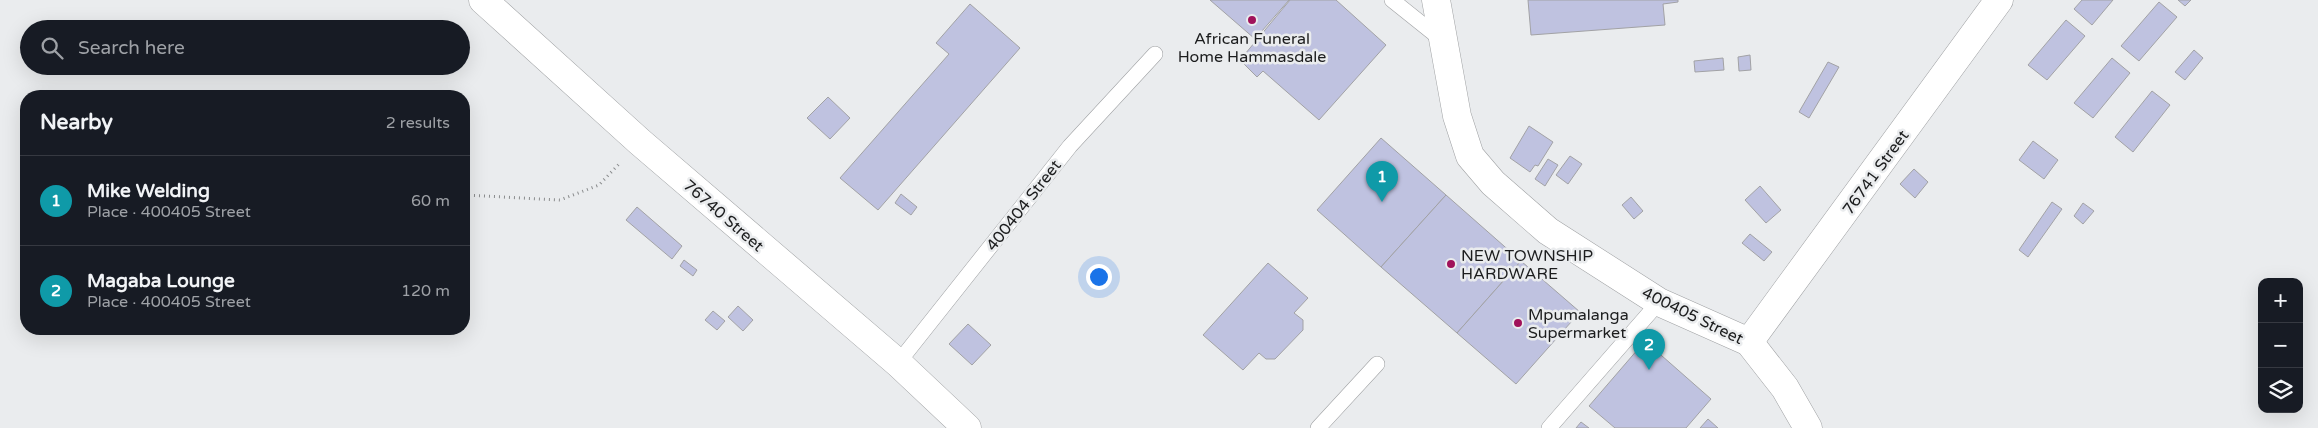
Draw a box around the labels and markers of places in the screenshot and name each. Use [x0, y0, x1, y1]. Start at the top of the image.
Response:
marker: African Funeral Home Hammasdale [1246, 14, 1258, 26]
place label: African Funeral Home Hammasdale [1178, 29, 1326, 67]
pin: 1 [1366, 161, 1398, 202]
place label: NEW TOWNSHIP HARDWARE [1461, 246, 1593, 284]
marker: NEW TOWNSHIP HARDWARE [1445, 258, 1457, 270]
place label: Mpumalanga Supermarket [1528, 305, 1629, 343]
marker: Mpumalanga Supermarket [1512, 317, 1524, 329]
pin: 2 [1633, 329, 1665, 370]

